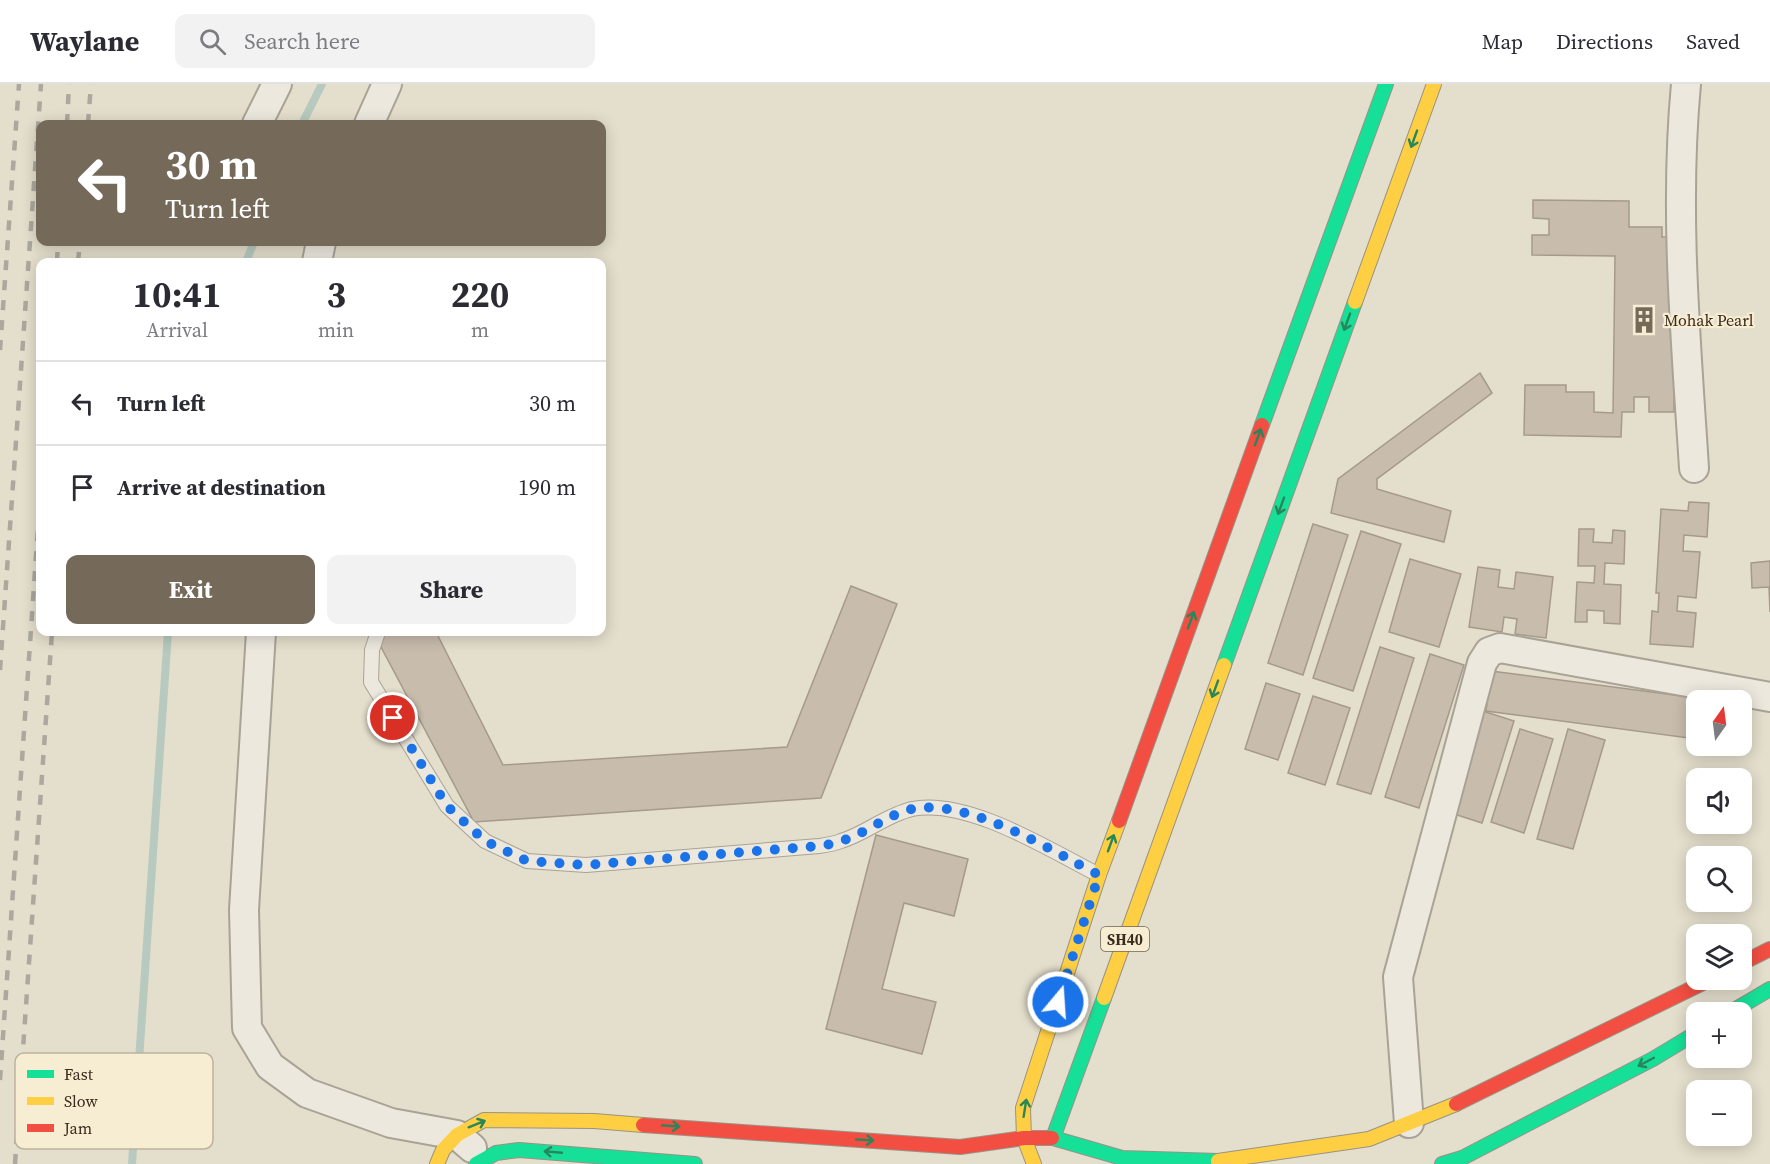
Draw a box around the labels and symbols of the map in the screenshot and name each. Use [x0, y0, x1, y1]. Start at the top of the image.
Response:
one-way arrow [1407, 129, 1418, 148]
building icon: Mohak Pearl [1629, 305, 1659, 335]
place label: Mohak Pearl [1664, 309, 1754, 331]
one-way arrow [1341, 313, 1352, 331]
one-way arrow [1253, 428, 1264, 446]
one-way arrow [1275, 496, 1286, 515]
one-way arrow [1187, 611, 1198, 630]
one-way arrow [1208, 679, 1219, 698]
north arrow [1686, 690, 1752, 756]
pin [367, 692, 418, 743]
one-way arrow [1106, 834, 1117, 853]
road number: SH40 [1101, 927, 1149, 951]
position arrow [1026, 970, 1090, 1034]
legend [15, 1053, 213, 1149]
one-way arrow [1637, 1057, 1655, 1069]
text: Fast [64, 1063, 94, 1085]
text: Slow [64, 1090, 99, 1112]
one-way arrow [1020, 1099, 1031, 1118]
text: Jam [63, 1117, 92, 1139]
one-way arrow [467, 1118, 485, 1129]
one-way arrow [660, 1121, 680, 1132]
one-way arrow [855, 1135, 875, 1146]
one-way arrow [543, 1146, 563, 1157]

